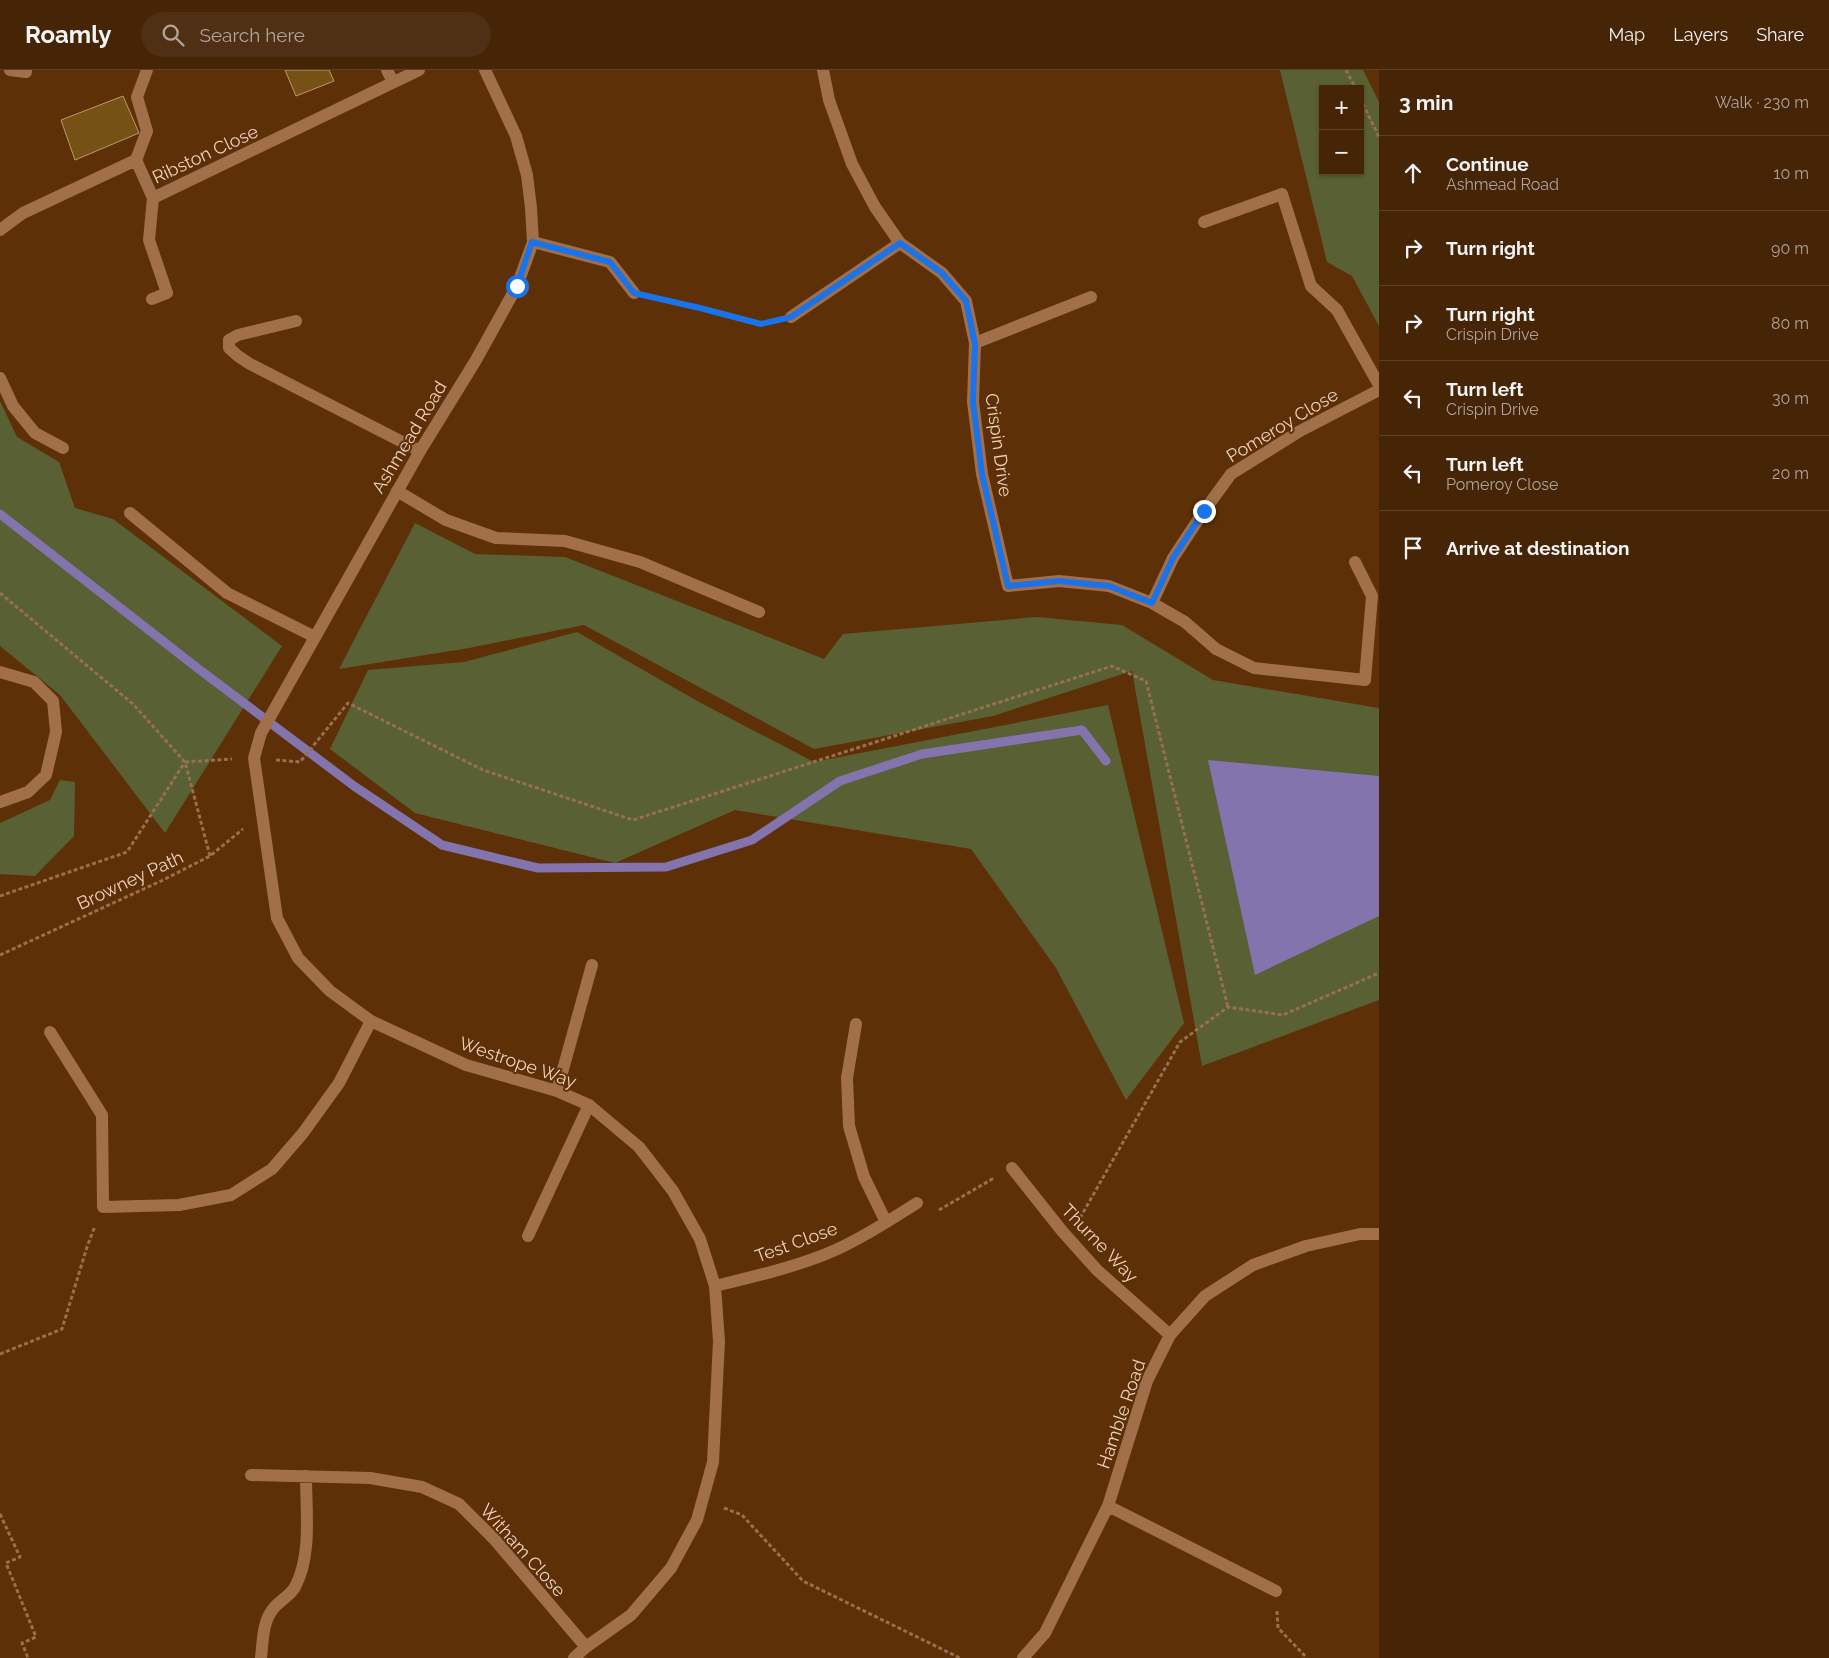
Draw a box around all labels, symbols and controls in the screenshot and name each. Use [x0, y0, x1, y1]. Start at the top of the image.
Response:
search box [141, 12, 491, 57]
text: Roamly [25, 20, 111, 49]
icon: search [159, 21, 187, 49]
text: Search here [199, 24, 305, 46]
text: Map [1609, 24, 1645, 45]
text: Layers [1673, 24, 1728, 45]
text: Share [1756, 24, 1804, 45]
map controls [1319, 85, 1364, 175]
button: + [1319, 85, 1364, 130]
text: 3 min [1399, 90, 1453, 115]
text: Walk · 230 m [1715, 93, 1809, 112]
street label: Ribston Close [149, 120, 262, 188]
button: − [1319, 130, 1364, 175]
text: Continue [1446, 153, 1529, 175]
icon: ahead [1399, 159, 1427, 187]
text: 10 m [1774, 164, 1809, 183]
text: Ashmead Road [1446, 175, 1559, 194]
icon: right [1399, 234, 1427, 262]
text: Turn right [1446, 237, 1535, 259]
text: 90 m [1771, 239, 1809, 258]
route start [506, 275, 529, 298]
text: Turn right [1446, 303, 1535, 325]
icon: right [1399, 309, 1427, 337]
text: 80 m [1771, 314, 1809, 333]
text: Crispin Drive [1446, 325, 1539, 344]
street label: Ashmead Road [367, 377, 451, 497]
text: Turn left [1446, 378, 1523, 400]
street label: Pomeroy Close [1222, 383, 1342, 467]
icon: left [1399, 384, 1427, 412]
text: 30 m [1772, 389, 1809, 408]
street label: Crispin Drive [981, 392, 1017, 499]
text: Crispin Drive [1446, 400, 1539, 419]
text: Turn left [1446, 453, 1523, 475]
icon: left [1399, 459, 1427, 487]
text: 20 m [1772, 464, 1809, 483]
text: Pomeroy Close [1446, 475, 1558, 494]
route end [1193, 500, 1216, 523]
icon: arrive [1399, 534, 1427, 562]
text: Arrive at destination [1446, 537, 1630, 559]
street label: Browney Path [73, 846, 187, 914]
street label: Westrope Way [457, 1032, 580, 1092]
street label: Thurne Way [1057, 1199, 1143, 1287]
street label: Test Close [752, 1217, 840, 1267]
street label: Hamble Road [1093, 1357, 1149, 1471]
street label: Witham Close [476, 1499, 570, 1601]

